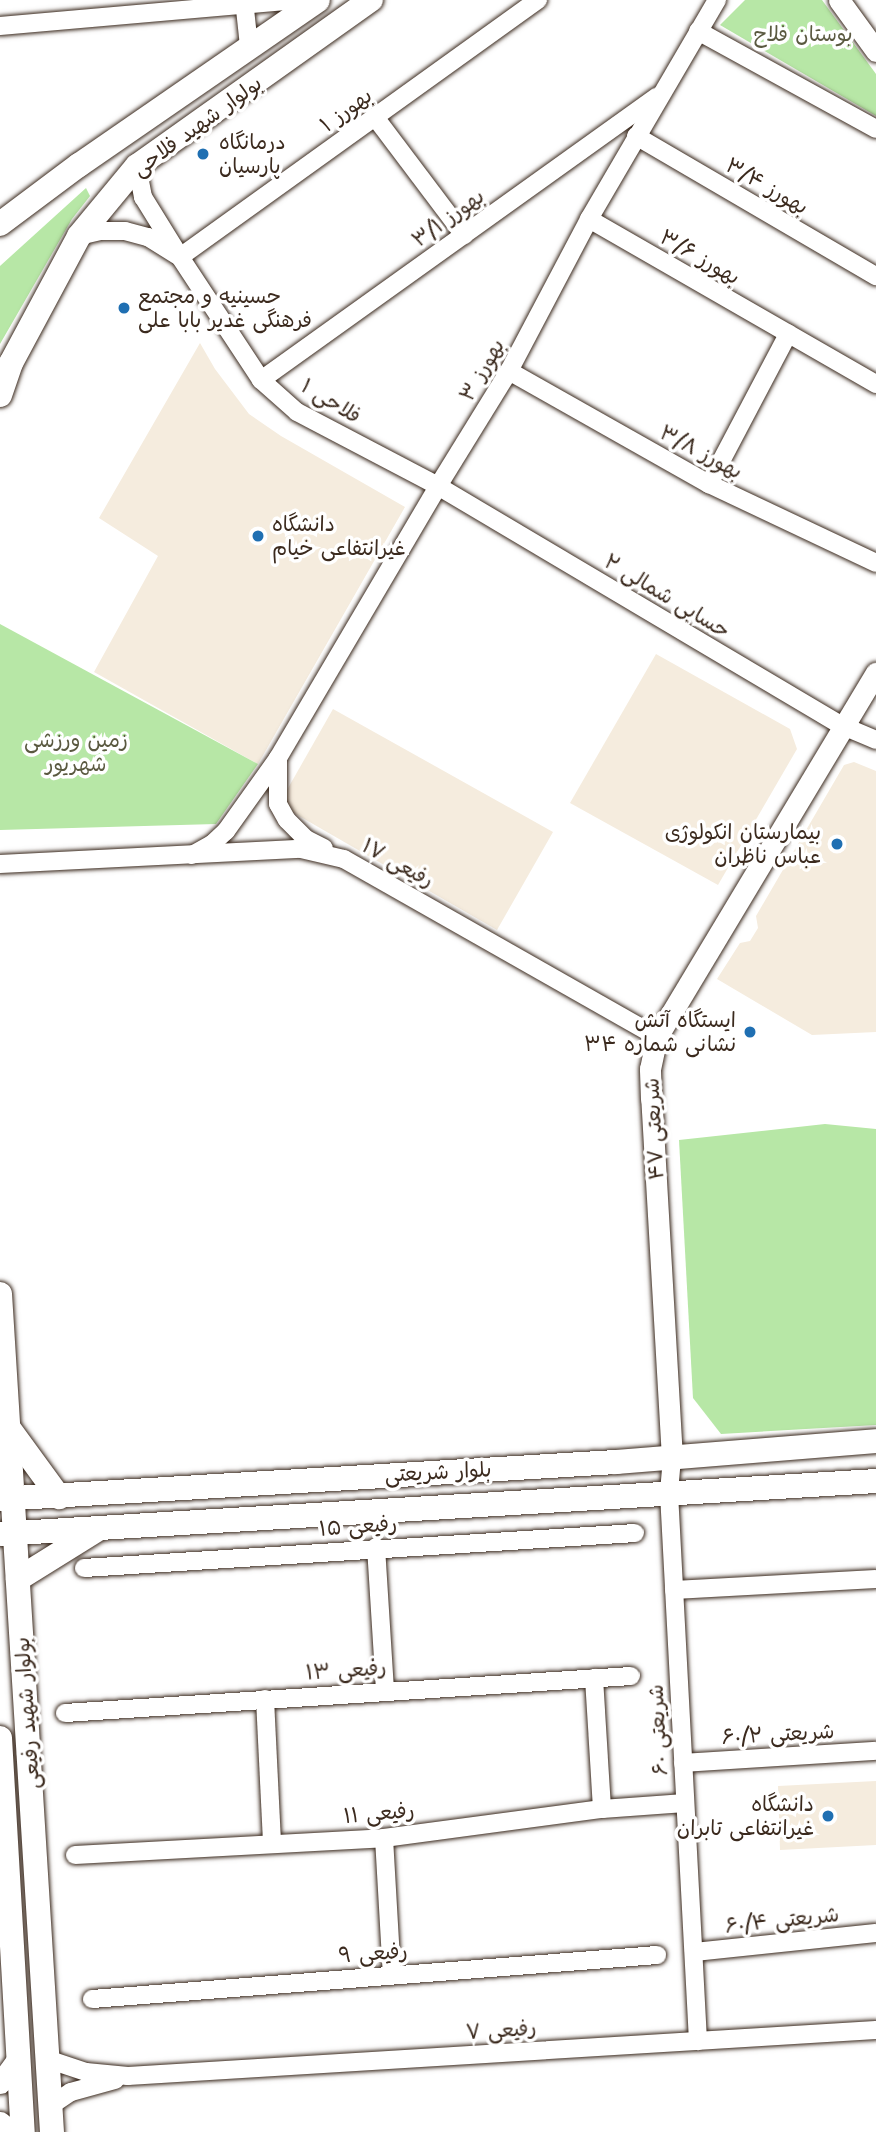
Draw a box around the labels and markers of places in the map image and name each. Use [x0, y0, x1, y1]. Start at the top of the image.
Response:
place label: درمانگاه پارسیان [219, 129, 286, 179]
marker: درمانگاه پارسیان [193, 144, 213, 164]
place label: جسینیه و مجتمع فرهنگی غدیر بابا علی [138, 283, 312, 333]
marker: جسینیه و مجتمع فرهنگی غدیر بابا علی [116, 300, 132, 316]
place label: دانشگاه غیرانتفاعی خیام [272, 511, 406, 561]
marker: دانشگاه غیرانتفاعی خیام [250, 528, 266, 544]
place label: بیمارستان انکولوژی عباس ناظران [665, 819, 821, 869]
marker: بیمارستان انکولوژی عباس ناظران [827, 834, 847, 854]
place label: ایستگاه آتش نشانی شماره ۳۴ [584, 1007, 736, 1057]
marker: ایستگاه آتش نشانی شماره ۳۴ [742, 1024, 758, 1040]
place label: دانشگاه غیرانتفاعی تابران [677, 1791, 814, 1841]
marker: دانشگاه غیرانتفاعی تابران [820, 1808, 836, 1824]

